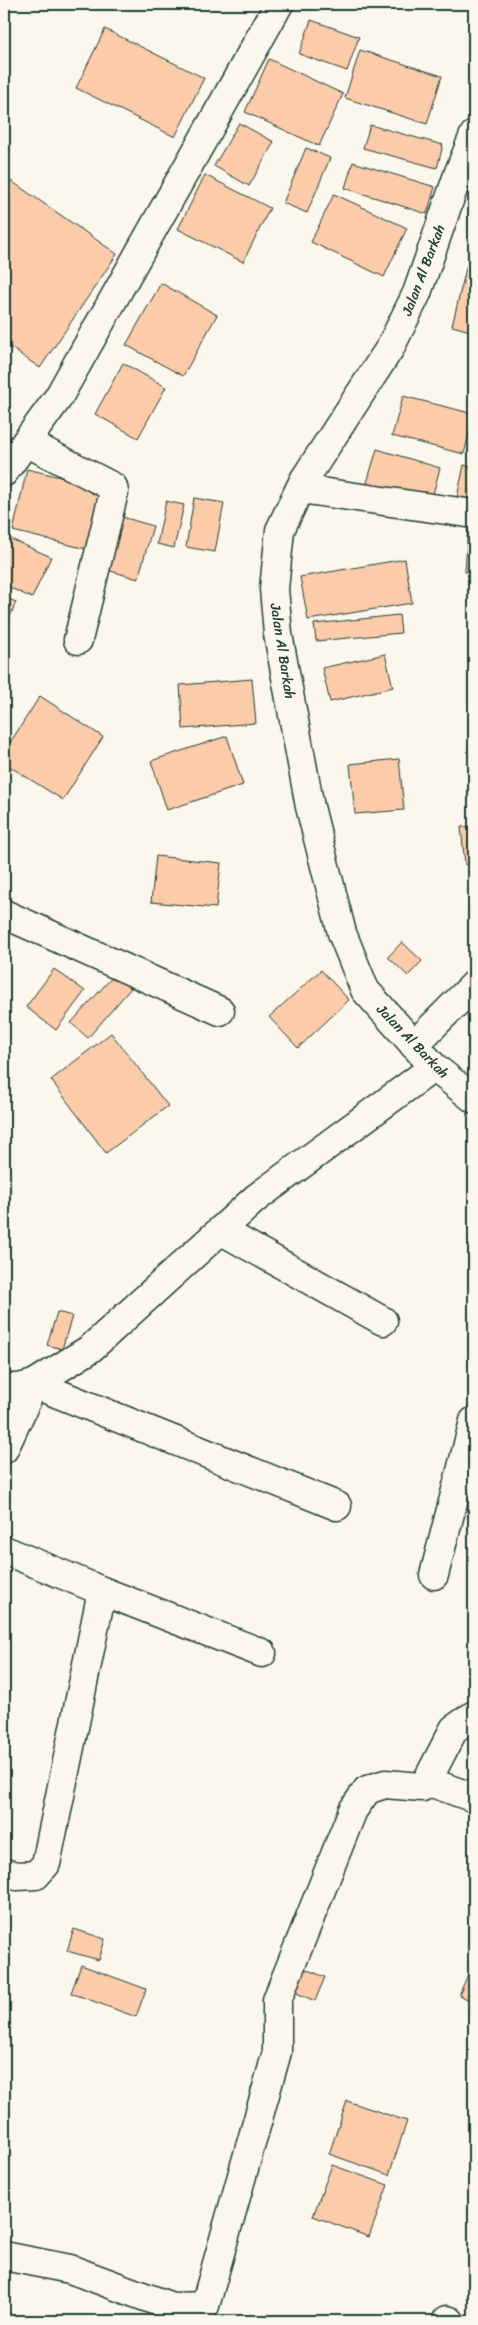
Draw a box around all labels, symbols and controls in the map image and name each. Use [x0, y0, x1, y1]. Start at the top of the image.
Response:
street label: Jalan Al Barkah [394, 221, 452, 320]
street label: Jalan Al Barkah [262, 601, 302, 700]
street label: Jalan Al Barkah [370, 997, 455, 1085]

